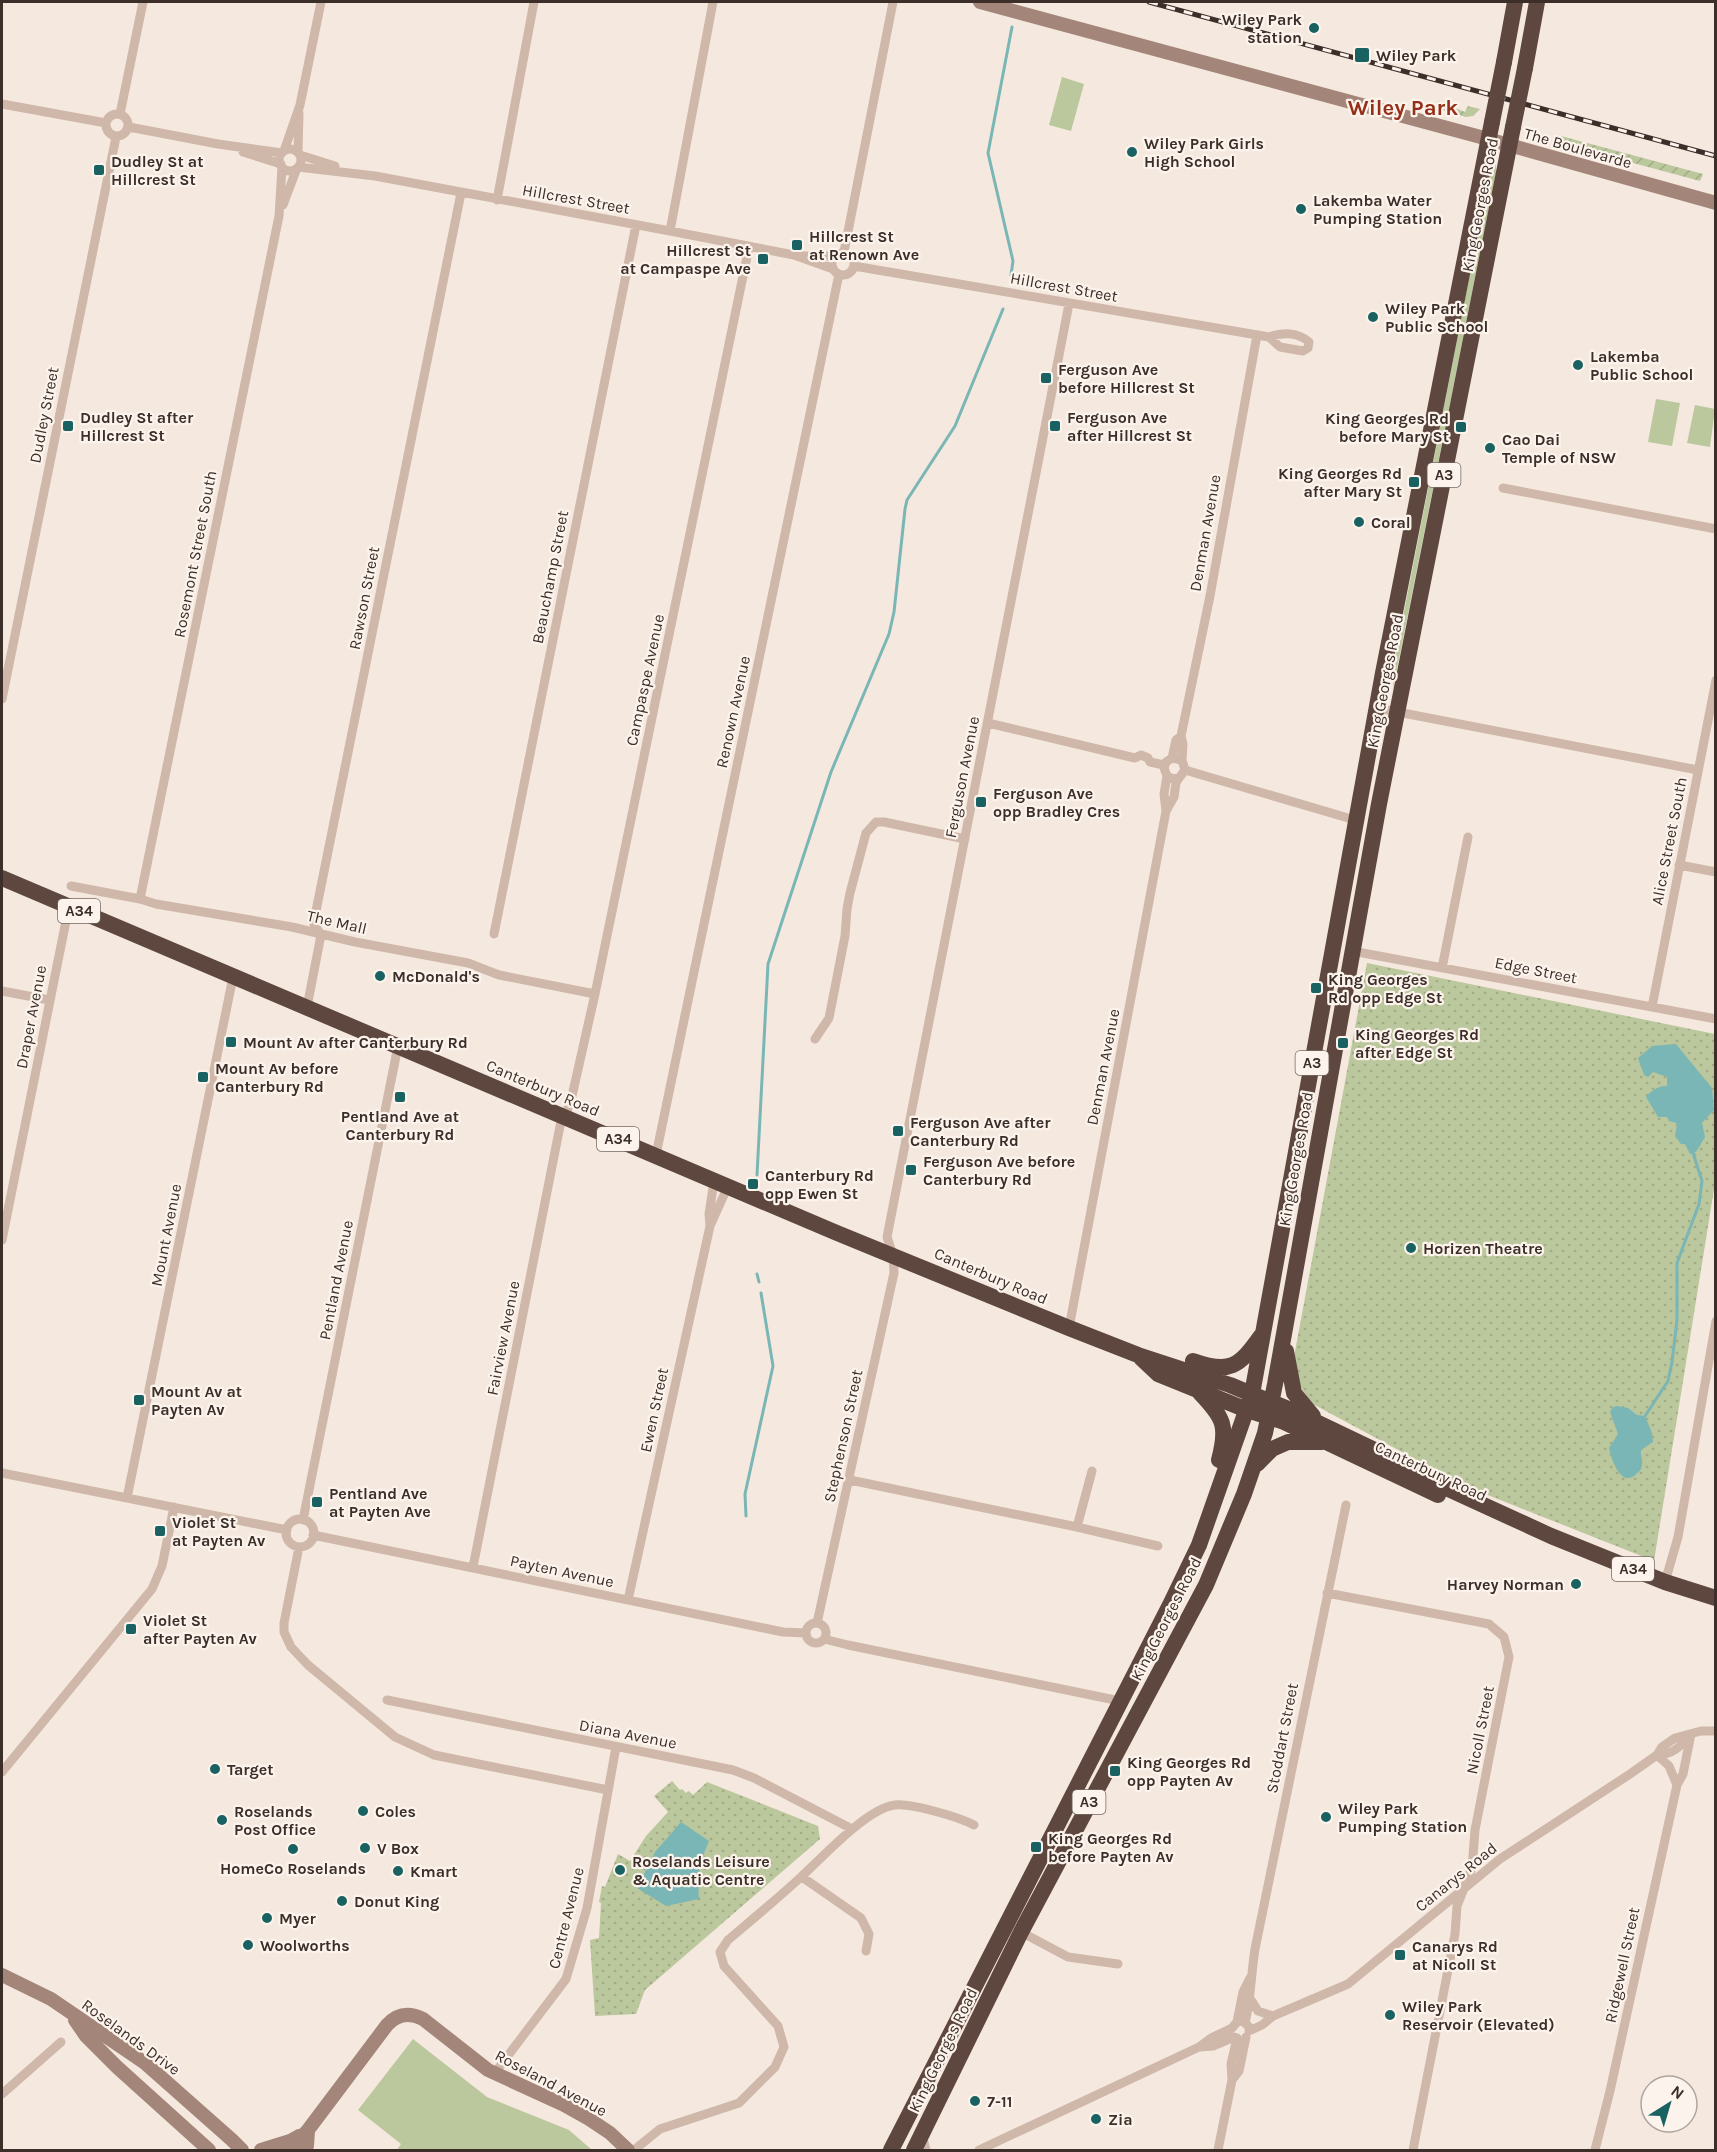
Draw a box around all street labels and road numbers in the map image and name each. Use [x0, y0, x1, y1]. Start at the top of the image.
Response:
street label: The Boulevarde [1522, 124, 1634, 172]
street label: King Georges Road [1458, 136, 1502, 274]
street label: Hillcrest Street [521, 180, 631, 218]
street label: Hillcrest Street [1009, 268, 1119, 306]
street label: Dudley Street [25, 365, 63, 465]
road number: A3 [1428, 463, 1460, 487]
street label: Rosemont Street South [169, 469, 221, 639]
street label: Denman Avenue [1185, 473, 1225, 593]
street label: Beauchamp Street [528, 509, 572, 645]
street label: Rawson Street [345, 545, 383, 651]
street label: Campaspe Avenue [622, 612, 668, 748]
street label: King Georges Road [1363, 612, 1407, 750]
street label: Renown Avenue [712, 654, 754, 770]
street label: Ferguson Avenue [941, 714, 983, 840]
street label: Alice Street South [1647, 775, 1691, 907]
road number: A34 [58, 899, 100, 923]
street label: The Mall [305, 906, 369, 938]
street label: Edge Street [1493, 953, 1579, 987]
street label: Draper Avenue [12, 964, 50, 1070]
street label: Denman Avenue [1082, 1007, 1124, 1127]
road number: A3 [1296, 1051, 1328, 1075]
street label: Canterbury Road [483, 1056, 603, 1120]
street label: King Georges Road [1275, 1090, 1317, 1228]
road number: A34 [597, 1127, 639, 1151]
street label: Mount Avenue [147, 1182, 185, 1288]
street label: Pentland Avenue [315, 1218, 357, 1342]
street label: Canterbury Road [931, 1244, 1051, 1308]
street label: Fairview Avenue [483, 1279, 523, 1397]
street label: Ewen Street [636, 1366, 672, 1454]
street label: Stephenson Street [820, 1368, 866, 1504]
street label: Canterbury Road [1372, 1437, 1490, 1505]
street label: Payten Avenue [508, 1551, 616, 1591]
street label: King Georges Road [1127, 1554, 1205, 1684]
road number: A34 [1612, 1557, 1654, 1581]
street label: Stoddart Street [1262, 1681, 1302, 1795]
street label: Nicoll Street [1462, 1684, 1498, 1776]
street label: Diana Avenue [578, 1715, 678, 1753]
road number: A3 [1072, 1790, 1106, 1814]
street label: Canarys Road [1411, 1838, 1501, 1916]
street label: Centre Avenue [544, 1865, 588, 1971]
street label: Ridgewell Street [1600, 1905, 1644, 2025]
street label: King Georges Road [905, 1985, 981, 2115]
street label: Roselands Drive [78, 1995, 184, 2079]
street label: Roseland Avenue [492, 2045, 610, 2121]

